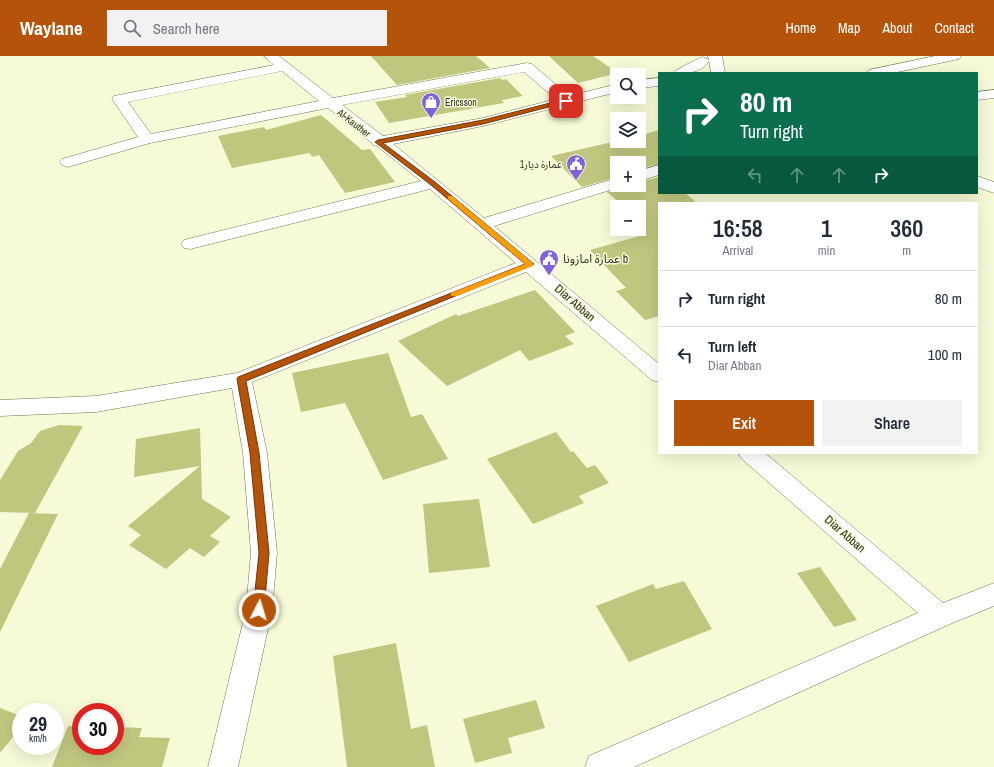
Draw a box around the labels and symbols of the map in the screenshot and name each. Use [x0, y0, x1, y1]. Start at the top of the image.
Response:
pin [549, 84, 583, 118]
shop icon: Ericsson [420, 91, 442, 119]
place label: Ericsson [445, 96, 477, 109]
street label: Al-Kauther [334, 105, 373, 140]
public building icon: عمارة ديار1 [565, 153, 587, 181]
place label: عمارة ديار1 [520, 158, 562, 171]
public building icon: عمارة امازونا b [538, 248, 560, 276]
place label: عمارة امازونا b [563, 251, 628, 267]
street label: Diar Abban [551, 281, 599, 325]
street label: Diar Abban [821, 512, 869, 556]
position arrow [238, 589, 280, 631]
speed limit sign: 30 [72, 703, 124, 755]

